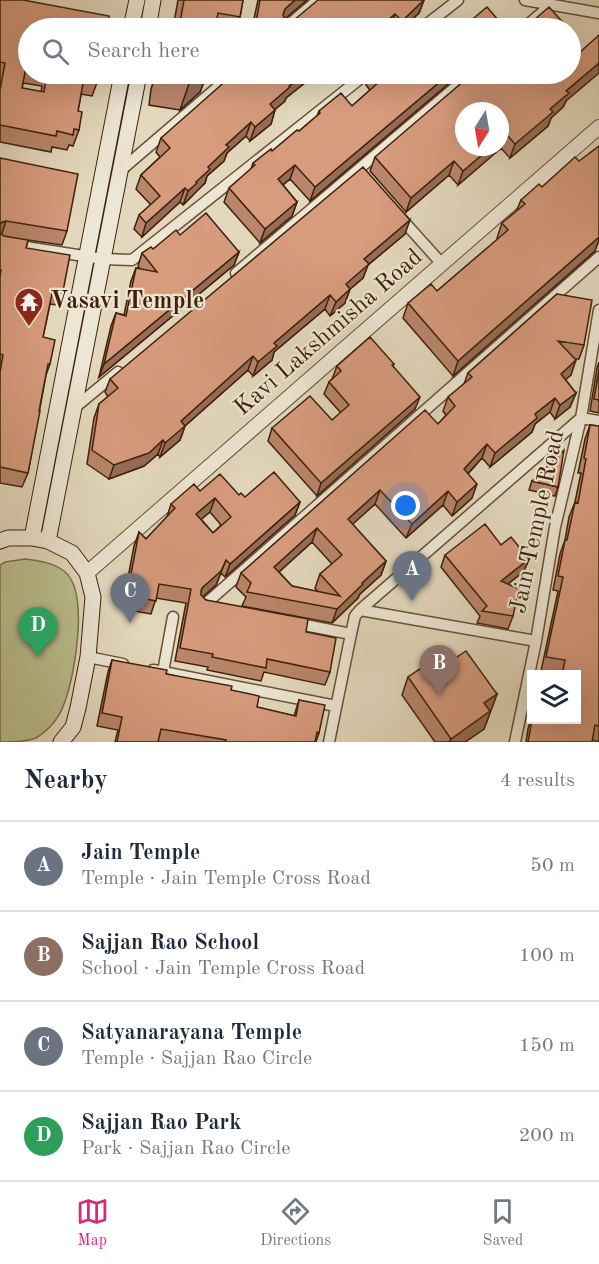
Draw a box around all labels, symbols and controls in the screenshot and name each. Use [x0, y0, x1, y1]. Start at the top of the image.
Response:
search box [18, 18, 581, 84]
icon: search [39, 35, 72, 68]
text: Search here [87, 40, 200, 62]
north arrow [455, 102, 509, 156]
street label: Kavi Lakshmisha Road [231, 245, 427, 421]
temple icon: Vasavi Temple [13, 286, 45, 328]
place label: Vasavi Temple [50, 290, 204, 314]
street label: Jain Temple Road [507, 428, 569, 616]
your location [391, 491, 420, 520]
pin: A [392, 552, 432, 601]
pin: C [110, 574, 150, 623]
pin: D [18, 608, 57, 657]
pin: B [420, 646, 458, 695]
map controls [527, 670, 581, 724]
button: layers [527, 670, 581, 724]
text: Nearby [24, 768, 108, 794]
text: 4 results [500, 771, 575, 791]
text: Jain Temple [81, 842, 200, 864]
text: A [36, 856, 51, 876]
text: 50 m [530, 856, 575, 876]
text: Temple · Jain Temple Cross Road [81, 869, 371, 889]
text: Sajjan Rao School [81, 932, 259, 954]
text: B [36, 946, 51, 966]
text: 100 m [519, 946, 575, 966]
text: School · Jain Temple Cross Road [81, 959, 365, 979]
text: Satyanarayana Temple [81, 1022, 302, 1044]
text: C [37, 1036, 50, 1056]
text: 150 m [519, 1036, 575, 1056]
text: Temple · Sajjan Rao Circle [81, 1049, 312, 1069]
text: Sajjan Rao Park [81, 1112, 241, 1134]
text: D [36, 1126, 51, 1146]
text: 200 m [519, 1126, 575, 1146]
text: Park · Sajjan Rao Circle [81, 1139, 290, 1159]
tab: Map [76, 1195, 109, 1251]
tab: Directions [260, 1195, 331, 1251]
tab: Saved [483, 1195, 523, 1251]

